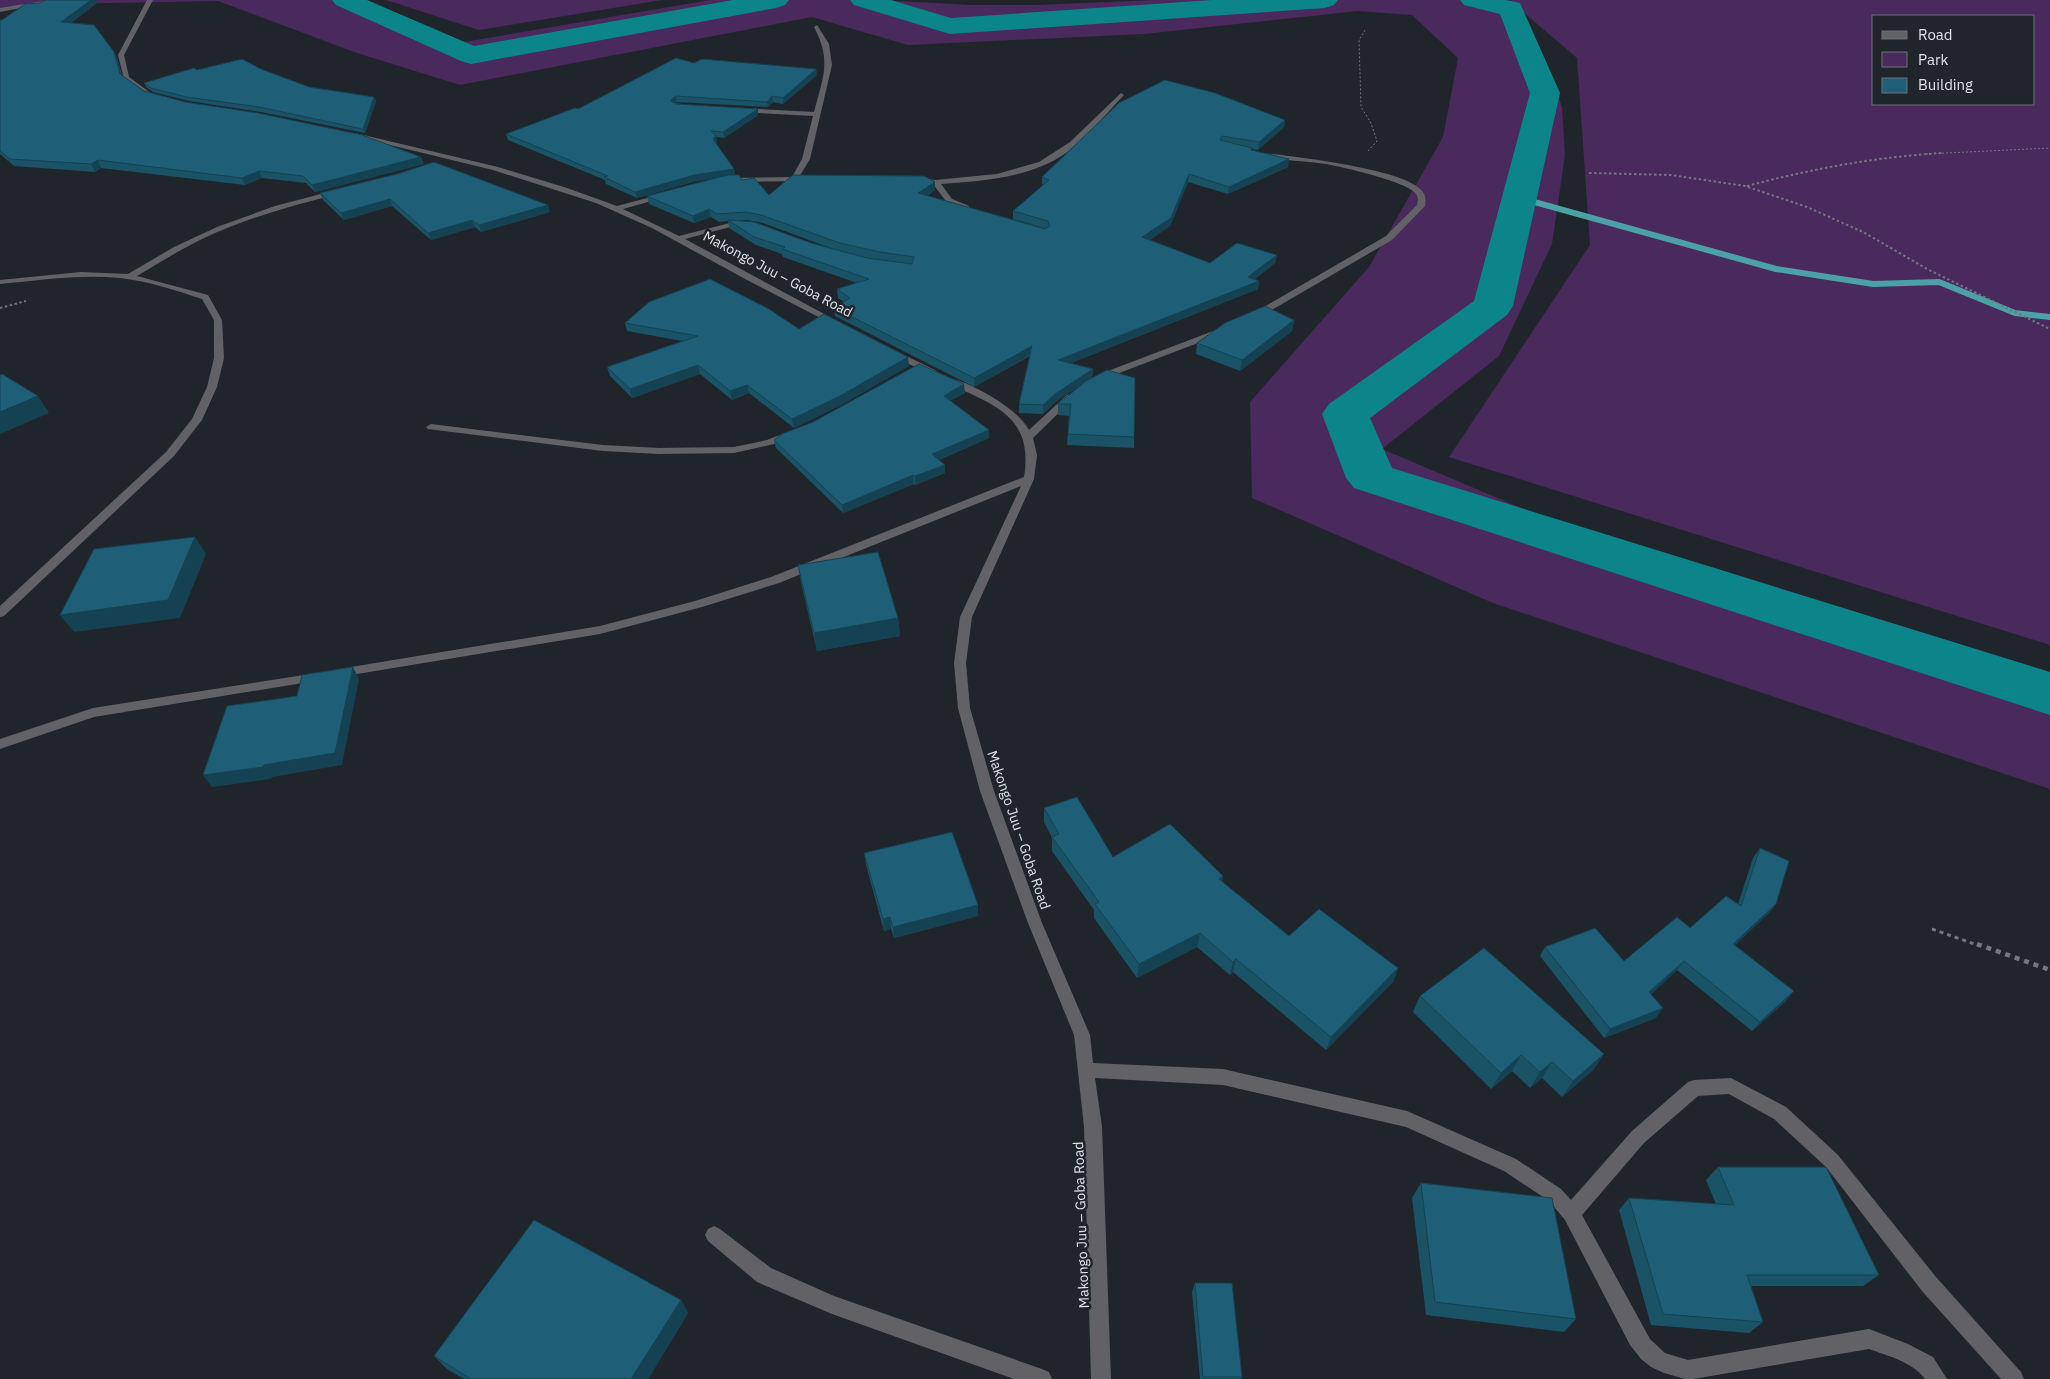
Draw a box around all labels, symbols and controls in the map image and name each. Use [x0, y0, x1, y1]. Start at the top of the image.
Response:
legend [1872, 15, 2035, 105]
text: Road [1918, 25, 1953, 44]
text: Park [1918, 50, 1948, 69]
text: Building [1918, 75, 1973, 94]
street label: Makongo Juu – Goba Road [700, 227, 856, 321]
street label: Makongo Juu – Goba Road [983, 748, 1055, 912]
street label: Makongo Juu – Goba Road [1069, 1141, 1093, 1309]

